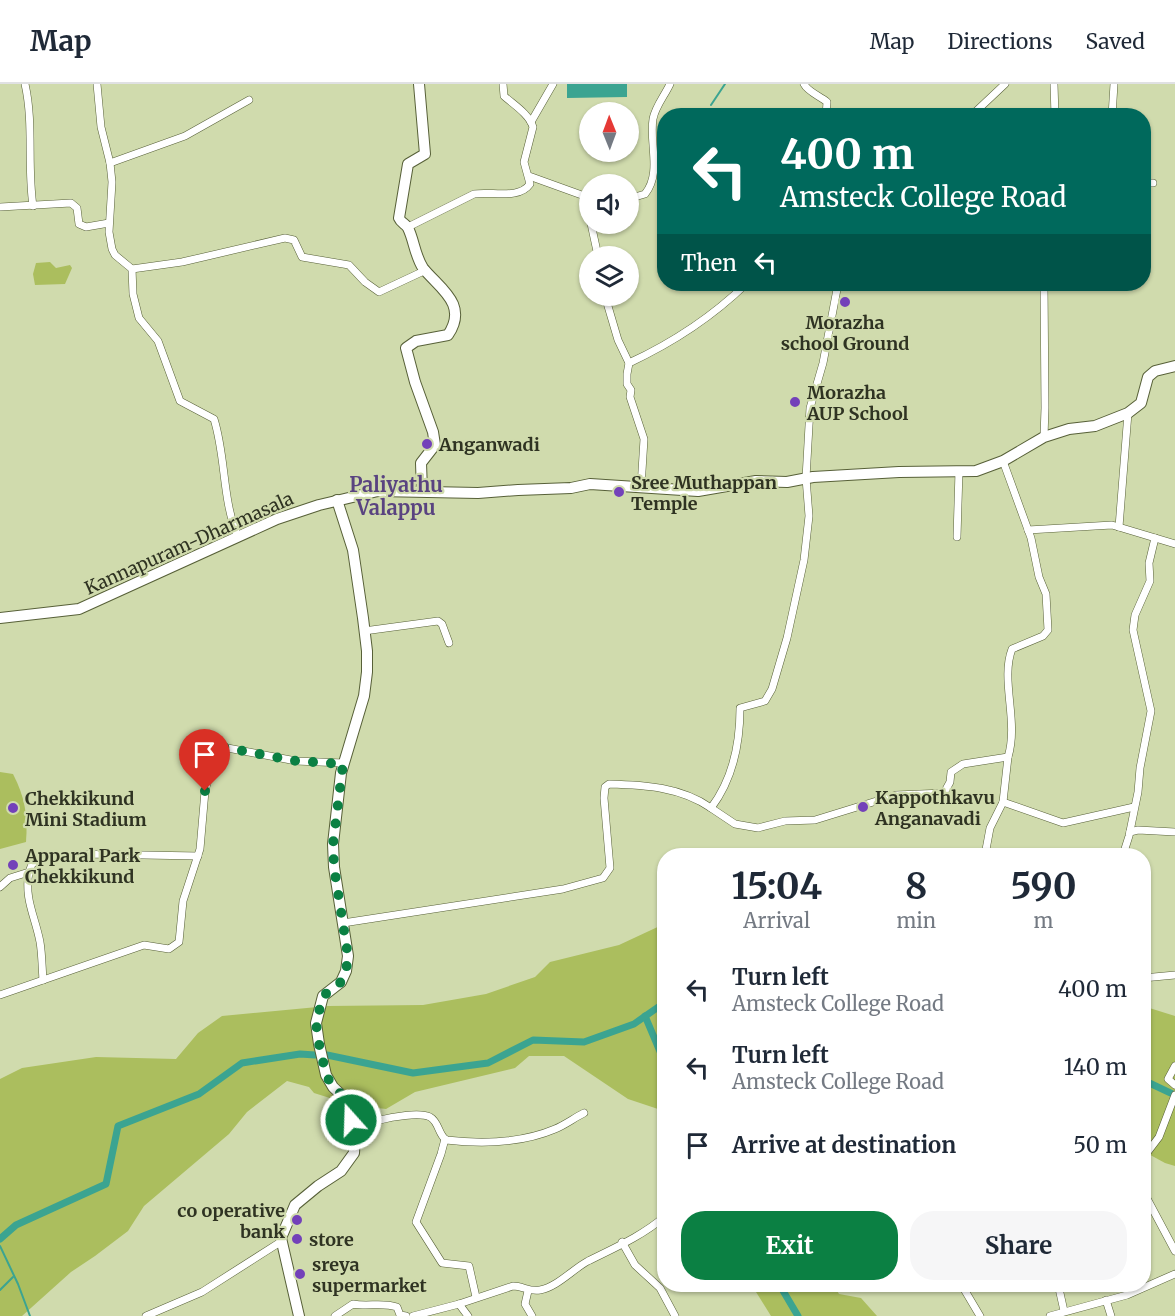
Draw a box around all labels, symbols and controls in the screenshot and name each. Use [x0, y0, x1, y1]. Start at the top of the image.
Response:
text: Map [30, 23, 92, 59]
text: Map [870, 28, 914, 55]
text: Directions [947, 28, 1052, 55]
text: Saved [1085, 28, 1145, 55]
north arrow [579, 102, 639, 162]
map controls [579, 102, 639, 306]
text: 400 m [780, 128, 914, 180]
icon: left [681, 132, 759, 210]
button: sound [579, 174, 639, 234]
text: Amsteck College Road [780, 180, 1066, 214]
button: layers [579, 246, 639, 306]
icon: left [749, 246, 782, 279]
text: Then [681, 249, 737, 277]
marker: Morazha school Ground [838, 295, 852, 309]
place label: Morazha school Ground [781, 311, 909, 355]
place label: Morazha AUP School [806, 381, 909, 425]
marker: Morazha AUP School [788, 395, 802, 409]
place label: Anganwadi [438, 433, 540, 456]
marker: Anganwadi [420, 437, 434, 451]
place label: Sree Muthappan Temple [631, 471, 777, 515]
district label: Paliyathu Valappu [349, 472, 443, 520]
marker: Sree Muthappan Temple [612, 485, 626, 499]
street label: Kannapuram-Dharmasala [81, 486, 297, 599]
pin [179, 729, 230, 791]
icon: arrive [188, 738, 221, 771]
place label: Kappothkavu Anganavadi [874, 786, 995, 830]
place label: Chekkikund Mini Stadium [25, 787, 147, 831]
marker: Kappothkavu Anganavadi [856, 800, 870, 814]
marker: Chekkikund Mini Stadium [6, 801, 20, 815]
place label: Apparal Park Chekkikund [24, 844, 140, 888]
marker: Apparal Park Chekkikund [6, 858, 20, 872]
text: 15:04 [731, 864, 822, 909]
text: 8 [905, 864, 927, 909]
text: 590 [1010, 864, 1077, 909]
text: Arrival [743, 908, 810, 933]
text: min [897, 908, 936, 933]
text: m [1034, 908, 1053, 933]
text: Turn left [732, 963, 829, 991]
icon: left [681, 973, 714, 1006]
text: 400 m [1058, 975, 1127, 1003]
text: Amsteck College Road [732, 991, 944, 1016]
text: Turn left [732, 1041, 829, 1069]
icon: left [681, 1051, 714, 1084]
text: 140 m [1064, 1053, 1127, 1081]
text: Amsteck College Road [732, 1069, 944, 1094]
position arrow [319, 1088, 383, 1152]
icon: arrive [681, 1129, 714, 1162]
text: Arrive at destination [732, 1131, 956, 1159]
text: 50 m [1073, 1131, 1127, 1159]
place label: co operative bank [177, 1199, 285, 1243]
button: Exit [681, 1211, 898, 1280]
button: Share [910, 1211, 1127, 1280]
marker: co operative bank [290, 1213, 304, 1227]
place label: store [309, 1228, 354, 1251]
marker: store [290, 1232, 304, 1246]
place label: sreya supermarket [312, 1253, 428, 1297]
marker: sreya supermarket [293, 1267, 307, 1281]

